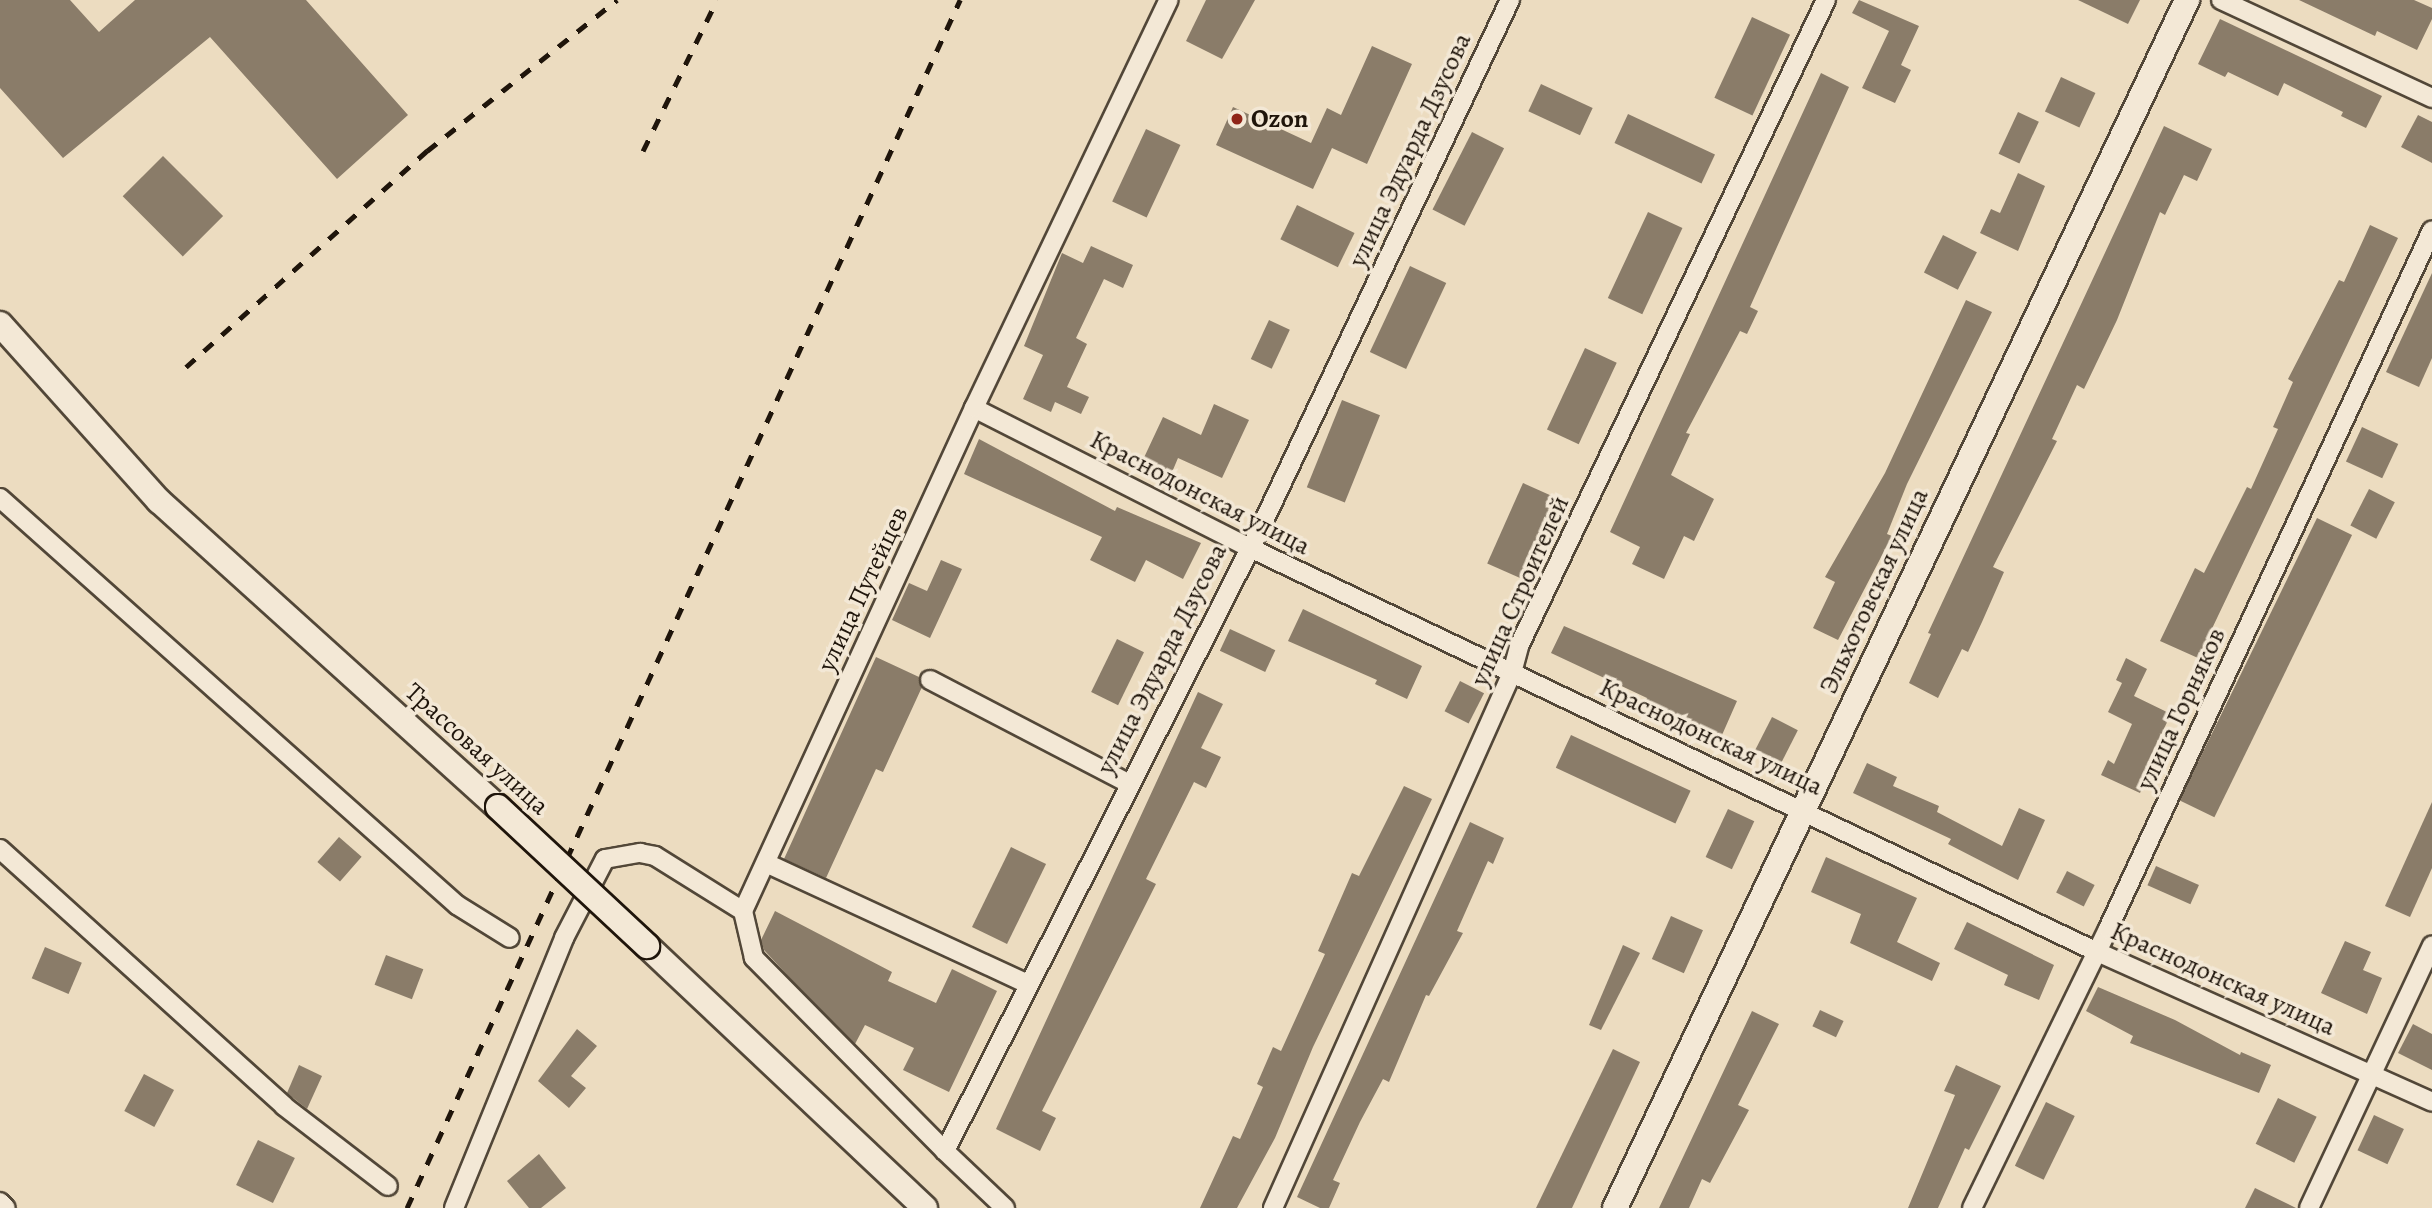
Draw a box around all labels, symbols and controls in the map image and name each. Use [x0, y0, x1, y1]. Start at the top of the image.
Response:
street label: улица Эдуарда Дзусова [1342, 28, 1478, 272]
place label: Ozon [1251, 103, 1308, 135]
marker: Ozon [1229, 111, 1245, 127]
street label: Краснодонская улица [1085, 424, 1315, 562]
street label: Эльхотовская улица [1813, 483, 1935, 699]
street label: улица Строителей [1464, 491, 1576, 691]
street label: улица Путейцев [811, 502, 915, 676]
street label: улица Эдуарда Дзусова [1090, 538, 1234, 780]
street label: улица Горняков [2130, 623, 2232, 795]
street label: Краснодонская улица [1594, 672, 1828, 802]
street label: Трассовая улица [399, 676, 555, 822]
street label: Краснодонская улица [2106, 915, 2340, 1043]

